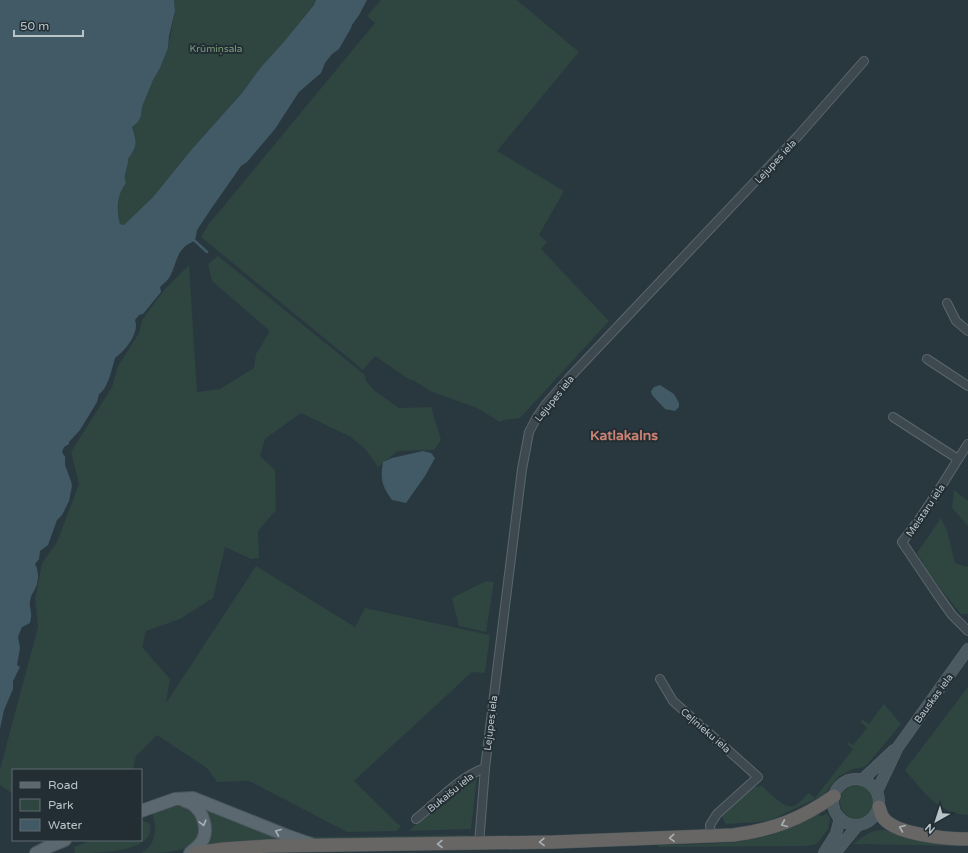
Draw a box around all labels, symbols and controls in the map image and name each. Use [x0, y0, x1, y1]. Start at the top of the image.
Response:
scale bar [14, 12, 83, 38]
text: 50 m [20, 19, 49, 33]
park label: Krūmiņsala [190, 43, 242, 55]
street label: Lejupes iela [752, 137, 799, 186]
street label: Lejupes iela [533, 373, 577, 424]
district label: Katlakalns [590, 427, 658, 444]
street label: Meistaru iela [904, 482, 948, 539]
street label: Bauskas iela [912, 672, 956, 726]
street label: Lejupes iela [482, 695, 500, 751]
street label: Ceļinieku iela [678, 706, 733, 756]
legend [12, 769, 142, 841]
street label: Bukaišu iela [425, 770, 476, 815]
text: Road [48, 778, 78, 792]
text: Park [48, 798, 74, 812]
north arrow [916, 801, 956, 841]
text: Water [48, 818, 83, 832]
one-way arrow [199, 819, 207, 826]
one-way arrow [780, 819, 788, 827]
text: N [922, 821, 938, 836]
one-way arrow [899, 825, 906, 833]
one-way arrow [274, 829, 282, 837]
one-way arrow [669, 834, 675, 843]
one-way arrow [539, 838, 545, 847]
one-way arrow [437, 840, 443, 848]

